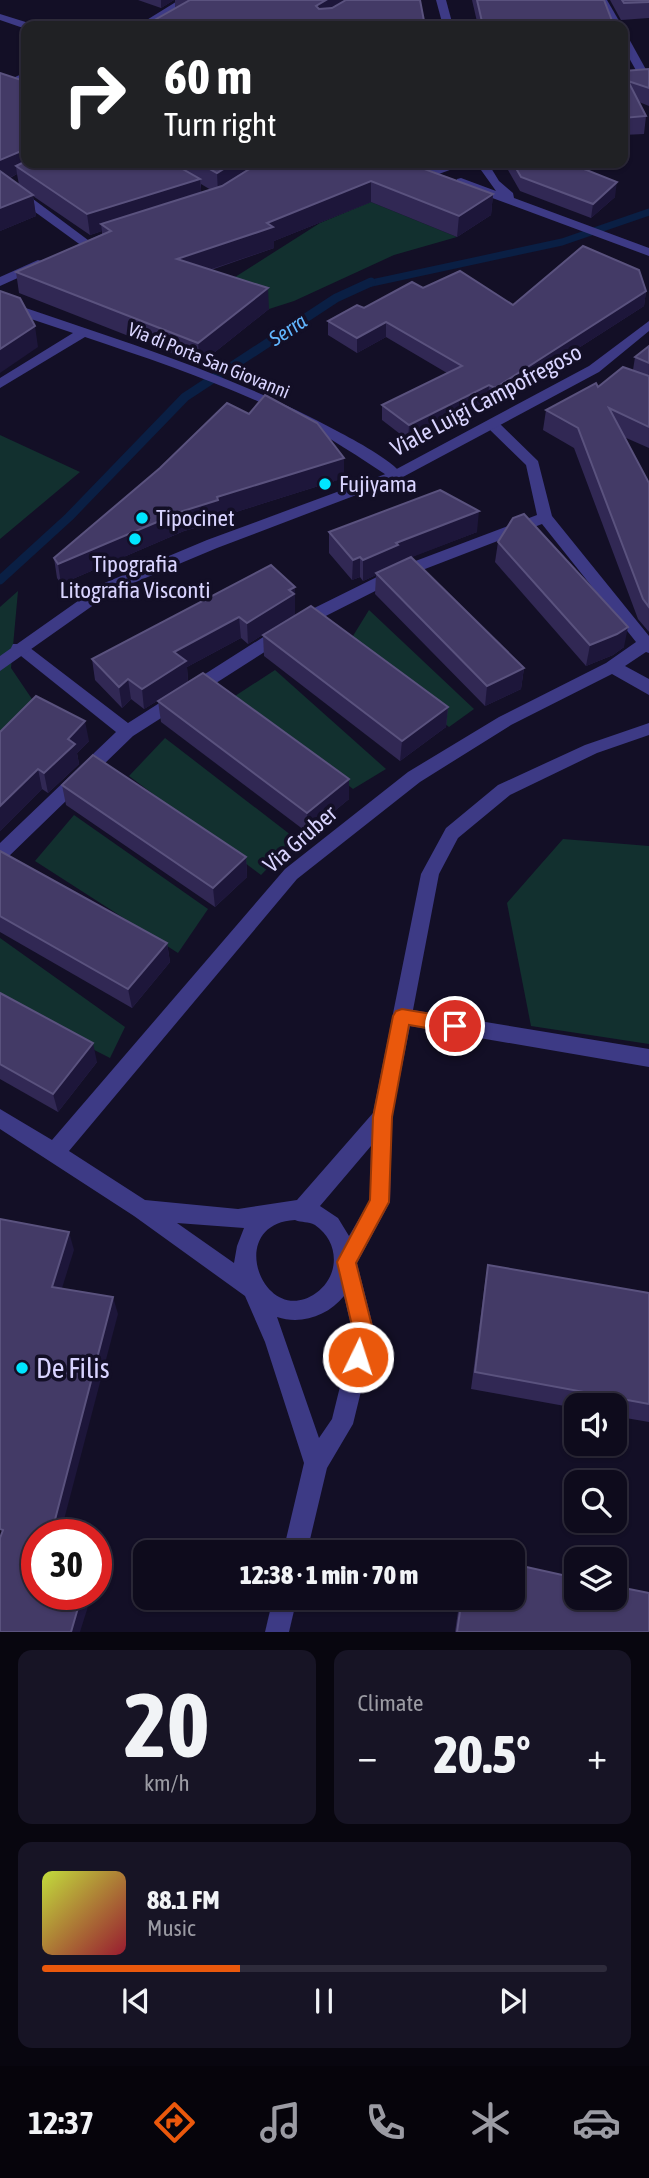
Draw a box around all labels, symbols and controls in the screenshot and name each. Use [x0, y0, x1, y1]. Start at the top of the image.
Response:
text: 60 m [164, 48, 252, 104]
icon: right [49, 49, 140, 140]
text: Turn right [164, 106, 277, 143]
water label: Serra [263, 308, 311, 351]
street label: Via di Porta San Giovanni [125, 317, 293, 403]
street label: Viale Luigi Campofregoso [386, 339, 586, 461]
place label: Fujiyama [339, 471, 417, 497]
marker: Fujiyama [317, 476, 333, 492]
place label: Tipocinet [156, 505, 235, 531]
marker: Tipocinet [134, 510, 150, 526]
marker: Tipografia Litografia Visconti [127, 531, 143, 547]
place label: Tipografia Litografia Visconti [60, 551, 210, 603]
street label: Via Gruber [258, 799, 343, 878]
pin [425, 996, 485, 1056]
icon: arrive [436, 1007, 474, 1045]
position arrow [321, 1320, 395, 1394]
place label: De Filis [36, 1352, 110, 1384]
marker: De Filis [14, 1360, 30, 1376]
map controls [564, 1393, 627, 1610]
button: sound [564, 1393, 627, 1456]
button: search [564, 1470, 627, 1533]
speed limit sign: 30 [21, 1519, 112, 1610]
button: layers [564, 1547, 627, 1610]
text: 12:38 · 1 min · 70 m [240, 1560, 418, 1590]
text: 20 [124, 1672, 210, 1776]
text: Climate [358, 1690, 423, 1716]
text: 20.5° [434, 1724, 531, 1784]
text: − [358, 1734, 377, 1777]
text: + [587, 1734, 607, 1777]
text: km/h [144, 1770, 190, 1796]
text: 88.1 FM [147, 1885, 220, 1915]
text: Music [147, 1915, 195, 1941]
icon: previous [117, 1982, 155, 2020]
icon: pause [305, 1982, 343, 2020]
icon: next [494, 1982, 532, 2020]
icon: directions [150, 2098, 199, 2147]
icon: music [256, 2098, 305, 2147]
icon: phone [361, 2098, 410, 2147]
icon: climate [466, 2098, 515, 2147]
icon: car [572, 2098, 621, 2147]
text: 12:37 [28, 2104, 94, 2141]

